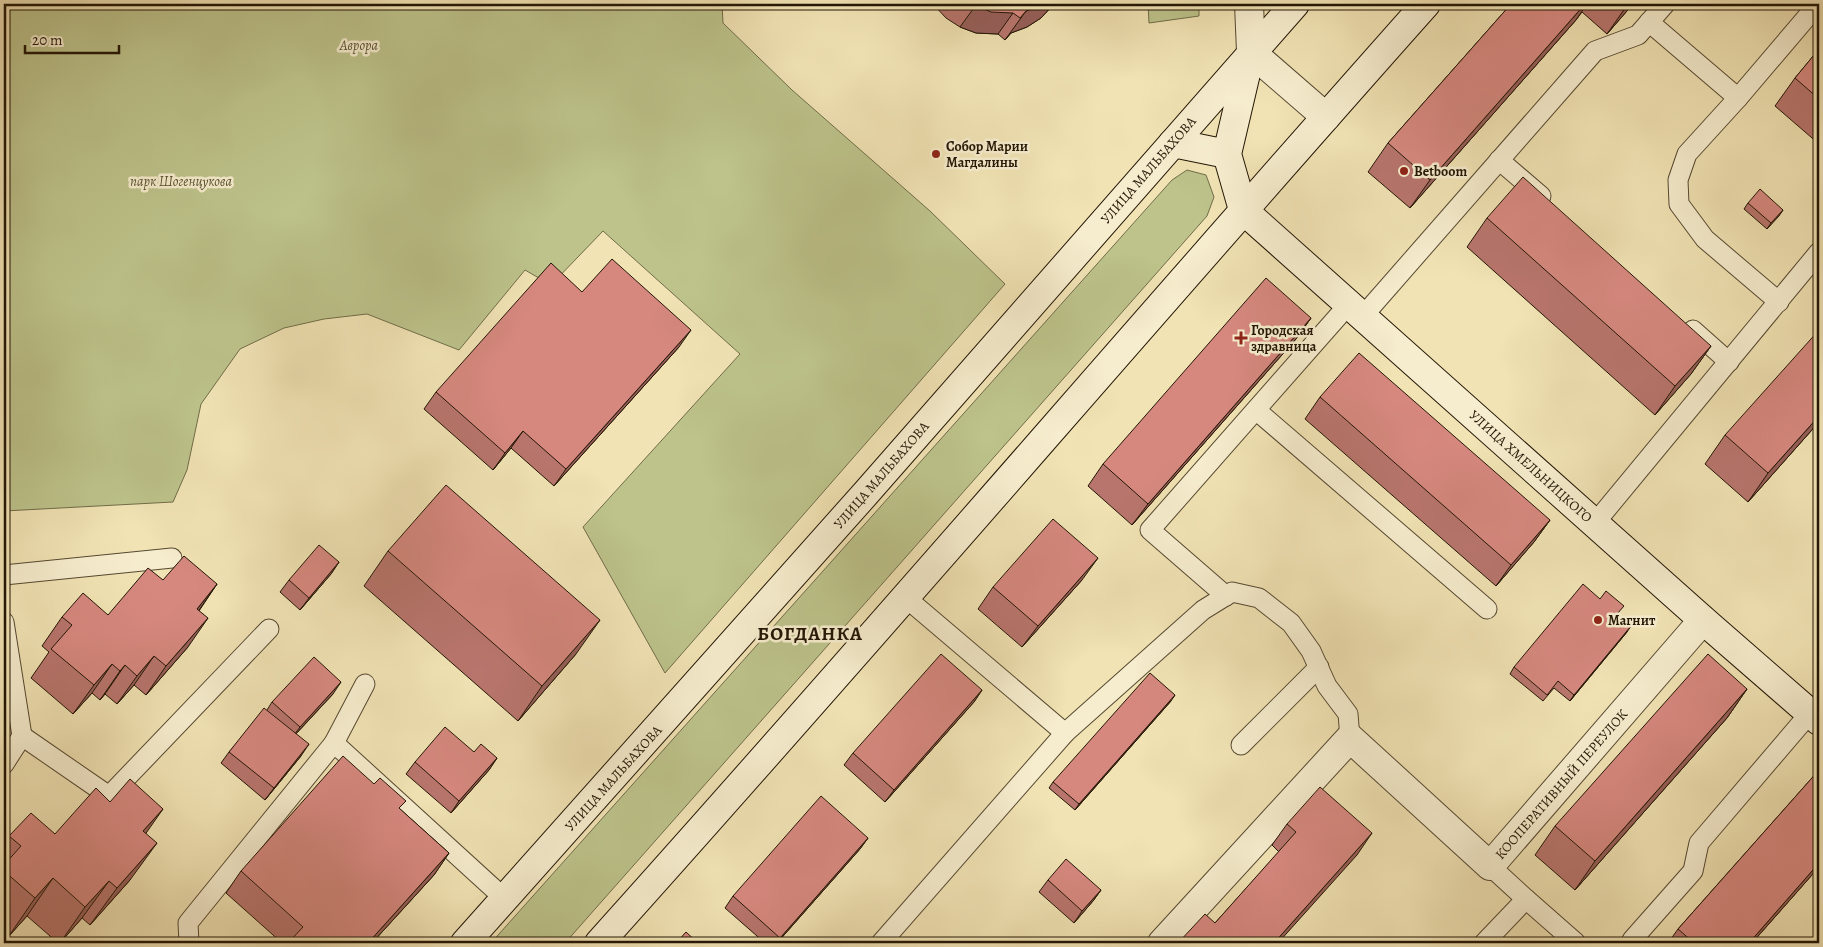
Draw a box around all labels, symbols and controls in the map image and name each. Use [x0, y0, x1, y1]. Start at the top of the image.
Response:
scale bar [25, 22, 119, 54]
text: 20 m [32, 30, 63, 50]
park label: Аврора [339, 36, 379, 55]
street label: УЛИЦА МАЛЬБАХОВА [1096, 112, 1201, 228]
place label: Собор Марии Магдалины [946, 137, 1028, 172]
marker: Собор Марии Магдалины [930, 148, 942, 160]
place label: Betboom [1414, 162, 1467, 181]
marker: Betboom [1398, 165, 1410, 177]
park label: парк Шогенцукова [130, 172, 232, 191]
place label: Городская здравница [1251, 321, 1317, 356]
marker: Городская здравница [1235, 332, 1247, 344]
street label: УЛИЦА ХМЕЛЬНИЦКОГО [1465, 406, 1597, 527]
street label: УЛИЦА МАЛЬБАХОВА [829, 417, 934, 533]
place label: Магнит [1608, 611, 1656, 630]
marker: Магнит [1592, 614, 1604, 626]
district label: БОГДАНКА [757, 621, 863, 647]
street label: КООПЕРАТИВНЫЙ ПЕРЕУЛОК [1491, 705, 1632, 863]
street label: УЛИЦА МАЛЬБАХОВА [561, 721, 667, 835]

